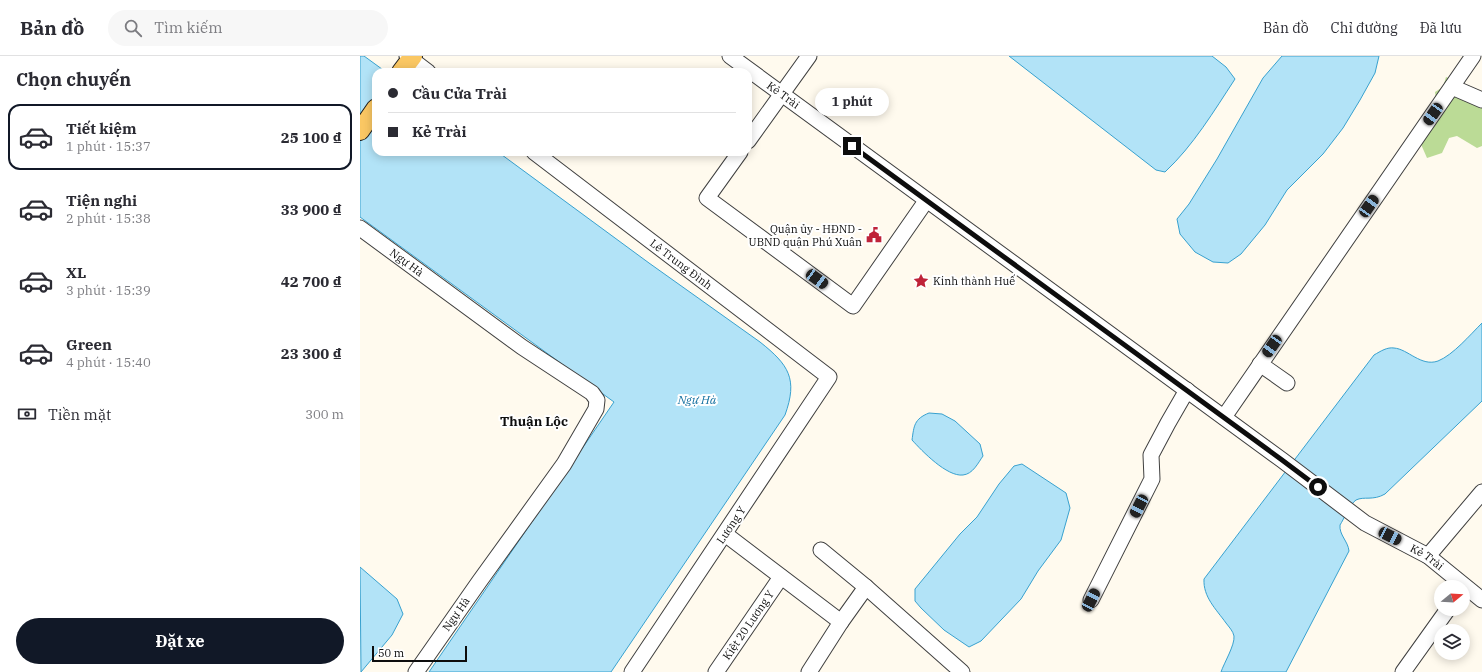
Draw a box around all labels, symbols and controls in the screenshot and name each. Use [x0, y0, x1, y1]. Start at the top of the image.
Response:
search box [108, 10, 388, 46]
text: Bản đồ [20, 16, 84, 40]
icon: search [122, 17, 144, 39]
text: Tìm kiếm [154, 18, 222, 37]
text: Bản đồ [1263, 19, 1309, 37]
text: Chỉ đường [1331, 19, 1398, 37]
text: Đã lưu [1420, 19, 1462, 37]
text: Chọn chuyến [16, 68, 131, 91]
street label: Kẻ Trài [764, 78, 803, 112]
text: Cầu Cửa Trài [412, 84, 507, 103]
callout: 1 phút [815, 88, 889, 116]
text: 1 phút [832, 93, 872, 110]
car [1421, 101, 1445, 127]
icon: car [18, 119, 54, 155]
text: Tiết kiệm [66, 119, 137, 138]
text: Kẻ Trài [412, 122, 466, 141]
text: 25 100 ₫ [281, 128, 342, 147]
route end [843, 137, 861, 155]
text: 1 phút · 15:37 [66, 138, 151, 155]
icon: car [18, 191, 54, 227]
text: Tiện nghi [66, 191, 137, 210]
car [1357, 193, 1381, 219]
text: 33 900 ₫ [281, 200, 342, 219]
text: 2 phút · 15:38 [66, 210, 151, 227]
place label: Quận ủy - HĐND - UBND quận Phú Xuân [749, 222, 862, 249]
public building icon: Quận ủy - HĐND - UBND quận Phú Xuân [865, 226, 883, 244]
street label: Lê Trung Đình [647, 236, 715, 292]
street label: Ngự Hà [387, 245, 426, 279]
icon: car [18, 263, 54, 299]
text: XL [66, 263, 86, 282]
car [804, 267, 830, 291]
text: 42 700 ₫ [281, 272, 342, 291]
place icon: Kinh thành Huế [912, 272, 930, 290]
place label: Kinh thành Huế [933, 274, 1015, 288]
text: 3 phút · 15:39 [66, 282, 151, 299]
car [1260, 333, 1284, 359]
icon: car [18, 335, 54, 371]
text: Green [66, 335, 112, 354]
text: 23 300 ₫ [281, 344, 342, 363]
text: 4 phút · 15:40 [66, 354, 151, 371]
water label: Ngự Hà [677, 392, 717, 407]
icon: cash [16, 403, 38, 425]
text: Tiền mặt [48, 405, 111, 424]
text: 300 m [305, 406, 344, 423]
district label: Thuận Lộc [500, 413, 568, 430]
route start [1309, 478, 1327, 496]
car [1128, 493, 1150, 519]
street label: Lương Y [713, 504, 749, 546]
car [1377, 525, 1403, 547]
street label: Kẻ Trài [1408, 541, 1447, 573]
north arrow [1434, 580, 1470, 616]
map controls [1434, 580, 1470, 660]
street label: Kiệt 20 Lương Y [719, 587, 777, 663]
car [1080, 587, 1102, 613]
street label: Ngự Hà [439, 594, 473, 634]
button: Đặt xe [16, 618, 344, 664]
button: layers [1434, 624, 1470, 660]
scale bar [372, 644, 467, 663]
text: 50 m [378, 646, 404, 660]

